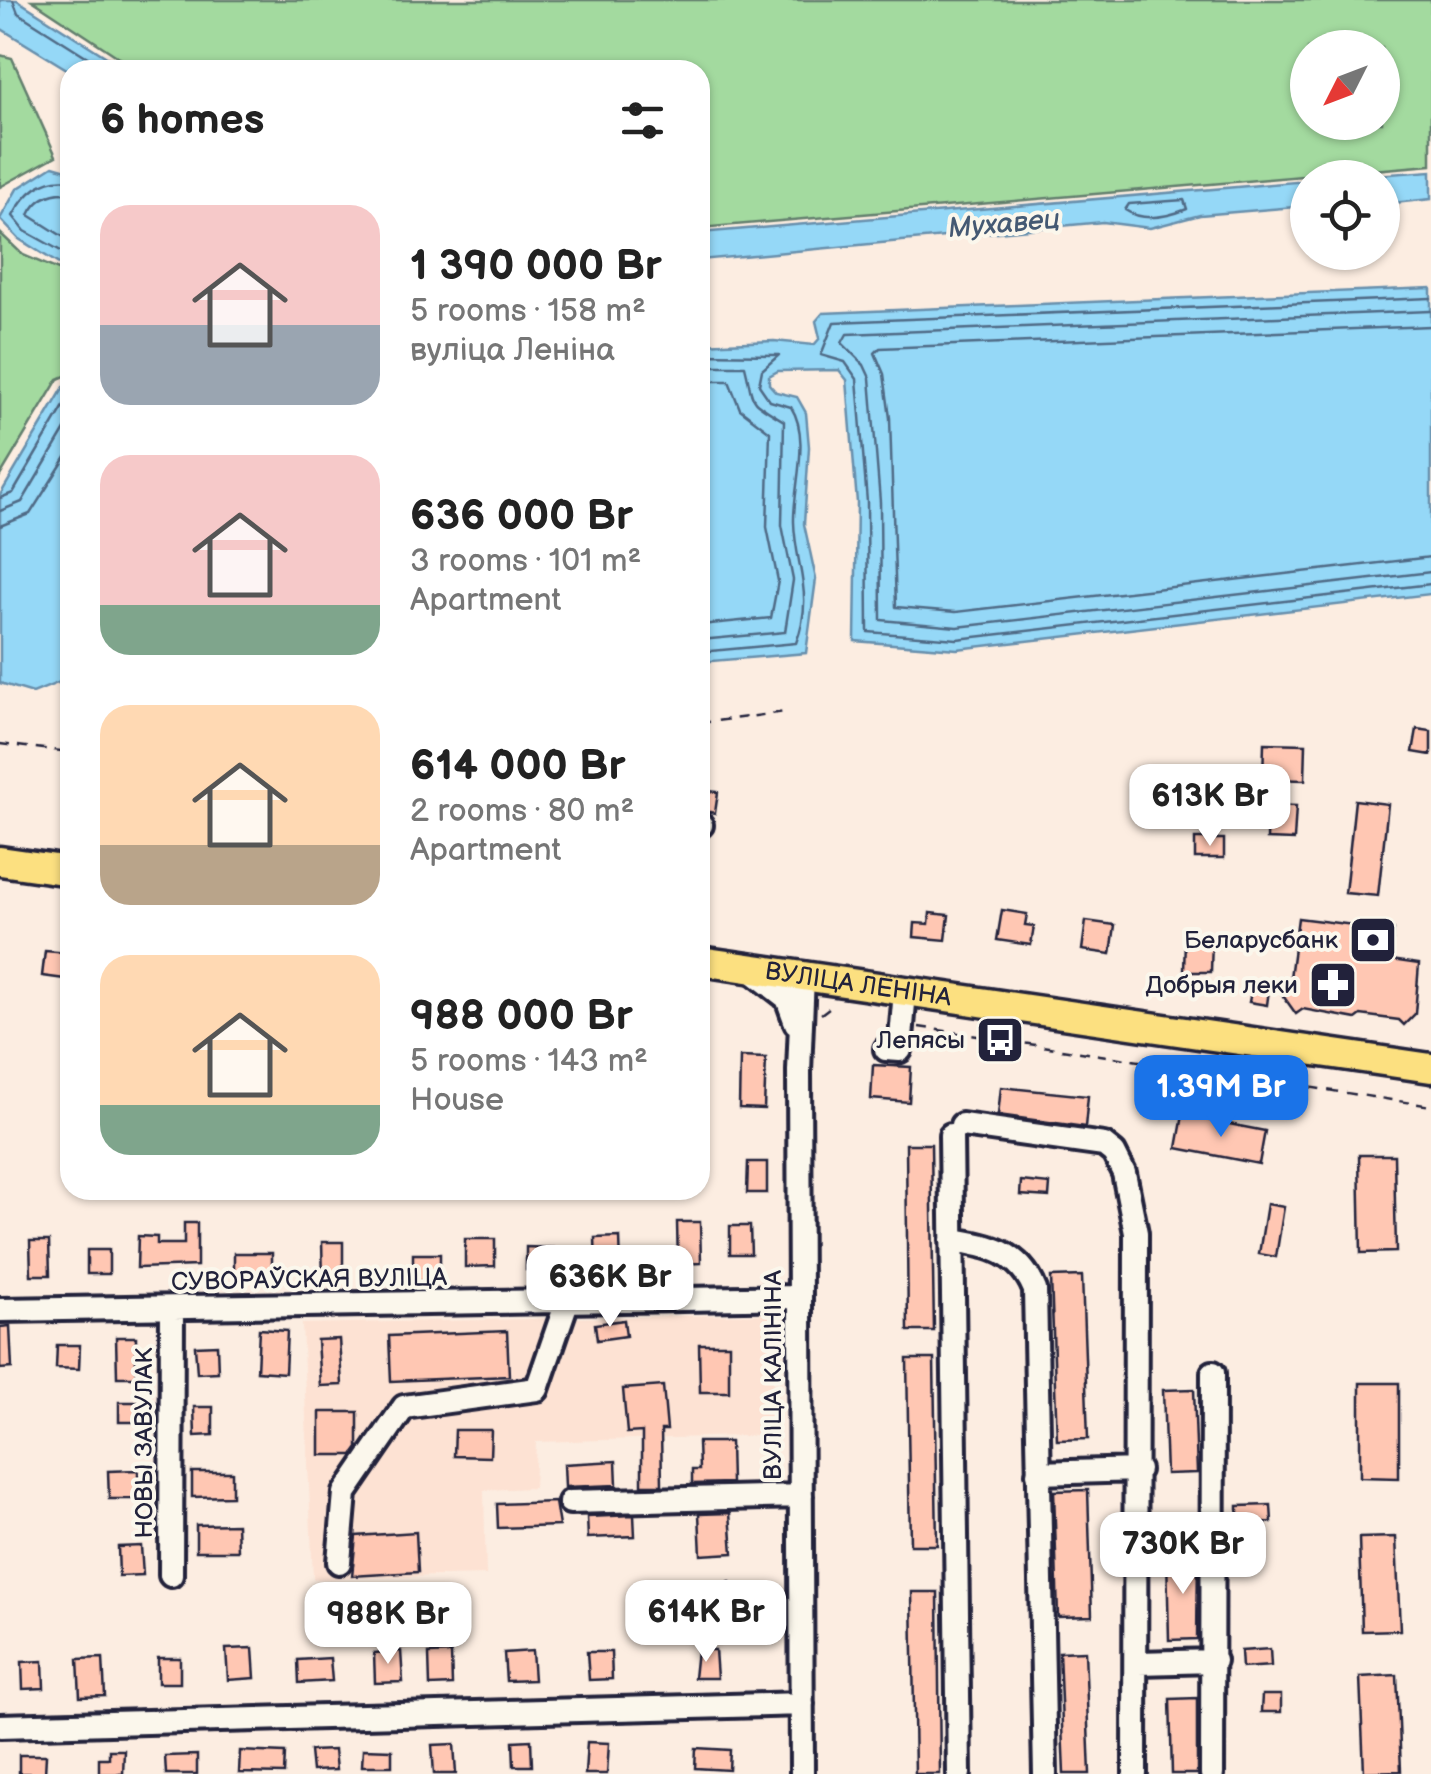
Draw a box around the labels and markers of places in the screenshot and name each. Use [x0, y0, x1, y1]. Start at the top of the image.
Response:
pin: 613K Br [1118, 764, 1302, 849]
bank icon: Беларусбанк [1347, 914, 1399, 966]
place label: Беларусбанк [1184, 925, 1339, 956]
pharmacy icon: Добрыя леки [1307, 959, 1359, 1011]
place label: Добрыя леки [1145, 970, 1298, 1001]
bus stop icon: Лепясы [974, 1014, 1026, 1066]
place label: Лепясы [876, 1025, 965, 1056]
pin: 1.39M Br [1118, 1055, 1324, 1140]
pin: 636K Br [518, 1245, 702, 1330]
pin: 730K Br [1091, 1512, 1275, 1597]
pin: 614K Br [614, 1580, 798, 1665]
pin: 988K Br [296, 1582, 480, 1667]

